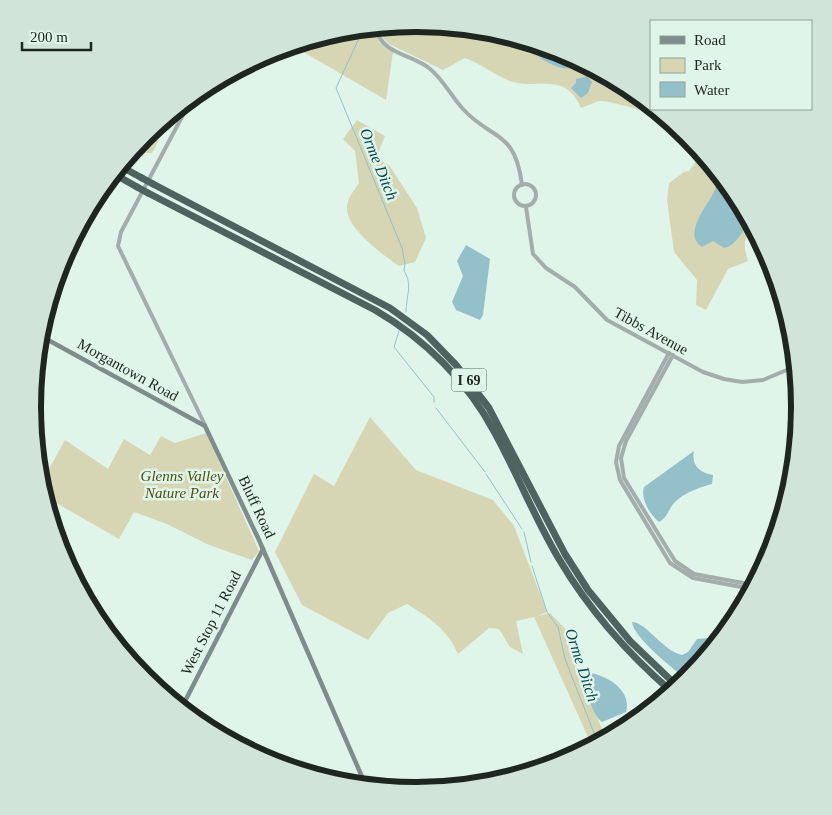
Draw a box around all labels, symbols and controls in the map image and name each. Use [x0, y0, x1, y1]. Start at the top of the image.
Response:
scale bar [22, 20, 91, 52]
legend [650, 20, 812, 110]
text: 200 m [30, 29, 68, 45]
text: Road [694, 32, 726, 48]
text: Park [694, 57, 722, 73]
text: Water [694, 82, 729, 98]
water label: Orme Ditch [357, 126, 401, 202]
street label: Tibbs Avenue [611, 304, 691, 358]
street label: Morgantown Road [75, 336, 182, 405]
road number: I 69 [452, 368, 486, 392]
park label: Glenns Valley Nature Park [141, 468, 224, 501]
street label: Bluff Road [236, 473, 279, 541]
street label: West Stop 11 Road [178, 568, 244, 678]
water label: Orme Ditch [562, 626, 602, 704]

